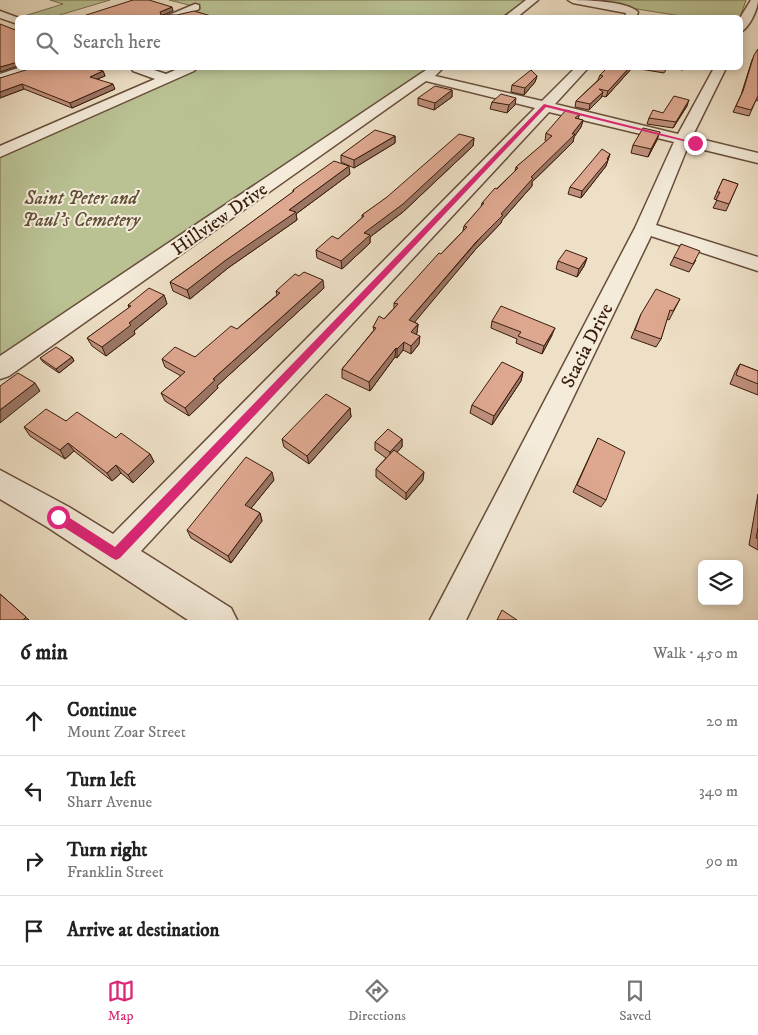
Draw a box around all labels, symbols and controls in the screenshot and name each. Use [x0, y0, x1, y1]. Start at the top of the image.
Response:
search box [15, 15, 743, 70]
icon: search [33, 29, 61, 57]
text: Search here [73, 31, 161, 54]
route end [684, 132, 707, 155]
street label: Hillview Drive [167, 178, 272, 261]
park label: Saint Peter and Paul's Cemetery [22, 187, 141, 232]
street label: Stacia Drive [556, 300, 618, 392]
route start [47, 506, 70, 529]
map controls [698, 560, 743, 605]
button: layers [698, 560, 743, 605]
text: 6 min [20, 640, 68, 666]
text: Walk · 450 m [653, 643, 738, 663]
text: Continue [67, 699, 137, 722]
icon: ahead [20, 707, 48, 735]
text: 20 m [706, 711, 738, 731]
text: Mount Zoar Street [67, 722, 186, 742]
text: Turn left [67, 769, 136, 792]
icon: left [20, 777, 48, 805]
text: 340 m [699, 781, 738, 801]
text: Sharr Avenue [67, 792, 152, 812]
text: Turn right [67, 839, 147, 862]
icon: right [20, 847, 48, 875]
text: 90 m [706, 851, 738, 871]
text: Franklin Street [67, 862, 164, 882]
icon: arrive [20, 917, 48, 945]
text: Arrive at destination [67, 919, 219, 942]
tab: Map [107, 977, 135, 1025]
tab: Directions [348, 977, 406, 1025]
tab: Saved [619, 977, 651, 1025]

